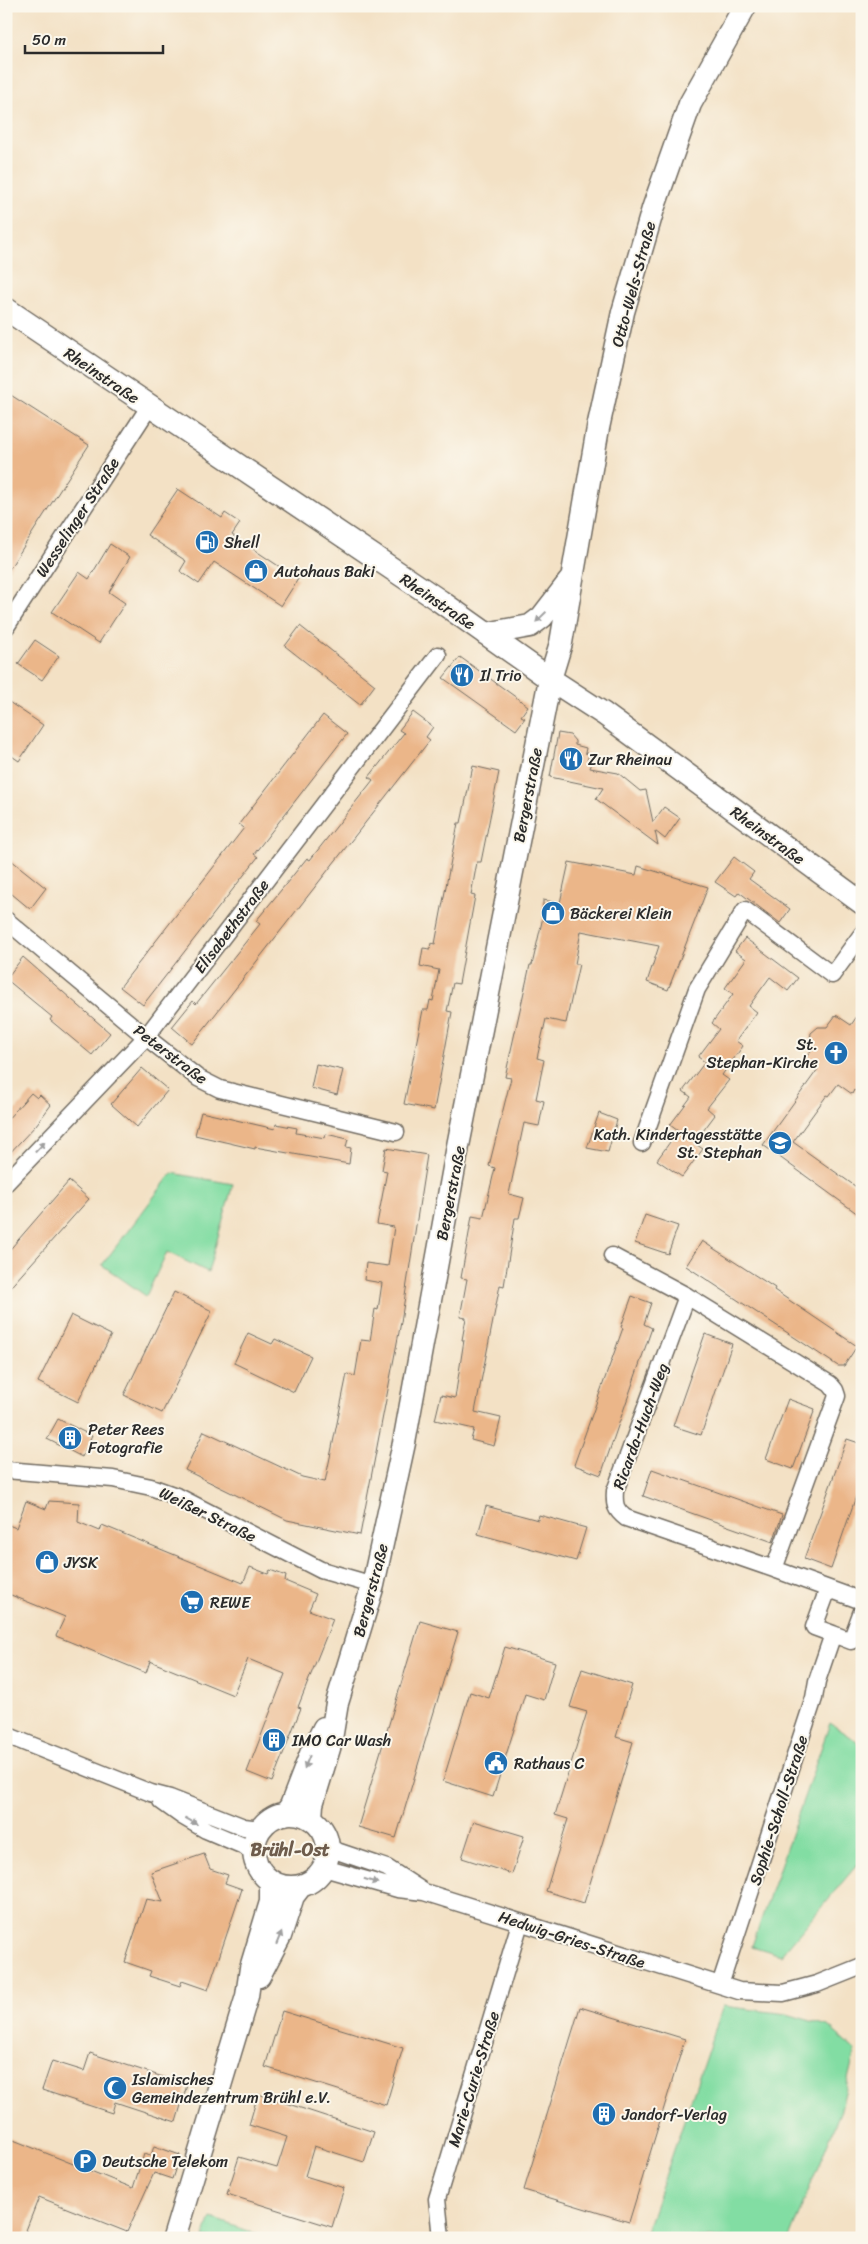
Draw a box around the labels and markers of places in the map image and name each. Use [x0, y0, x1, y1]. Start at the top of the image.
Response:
place label: Shell [224, 528, 260, 557]
fuel station icon: Shell [194, 529, 220, 555]
place label: Autohaus Baki [273, 557, 376, 586]
shop icon: Autohaus Baki [243, 558, 269, 584]
place label: Il Trio [479, 661, 522, 690]
restaurant icon: Il Trio [449, 662, 475, 688]
place label: Zur Rheinau [588, 745, 672, 774]
restaurant icon: Zur Rheinau [558, 746, 584, 772]
place label: Bäckerei Klein [570, 899, 672, 928]
shop icon: Bäckerei Klein [540, 900, 566, 926]
place label: St. Stephan-Kirche [707, 1030, 818, 1077]
church icon: St. Stephan-Kirche [823, 1040, 849, 1066]
place label: Kath. Kindertagesstätte St. Stephan [594, 1120, 762, 1167]
school or university icon: Kath. Kindertagesstätte St. Stephan [767, 1130, 793, 1156]
place label: Peter Rees Fotografie [88, 1415, 165, 1462]
building icon: Peter Rees Fotografie [57, 1425, 83, 1451]
place label: JYSK [63, 1548, 99, 1577]
shop icon: JYSK [34, 1549, 60, 1575]
place label: REWE [210, 1588, 251, 1617]
supermarket icon: REWE [179, 1589, 205, 1615]
place label: IMO Car Wash [291, 1726, 391, 1755]
building icon: IMO Car Wash [261, 1727, 287, 1753]
place label: Rathaus C [514, 1749, 584, 1778]
public building icon: Rathaus C [483, 1750, 509, 1776]
place label: Islamisches Gemeindezentrum Brühl e.V. [131, 2065, 331, 2112]
mosque icon: Islamisches Gemeindezentrum Brühl e.V. [102, 2075, 128, 2101]
place label: Jandorf-Verlag [621, 2100, 727, 2129]
building icon: Jandorf-Verlag [591, 2101, 617, 2127]
place label: Deutsche Telekom [102, 2147, 228, 2176]
parking icon: Deutsche Telekom [72, 2148, 98, 2174]

